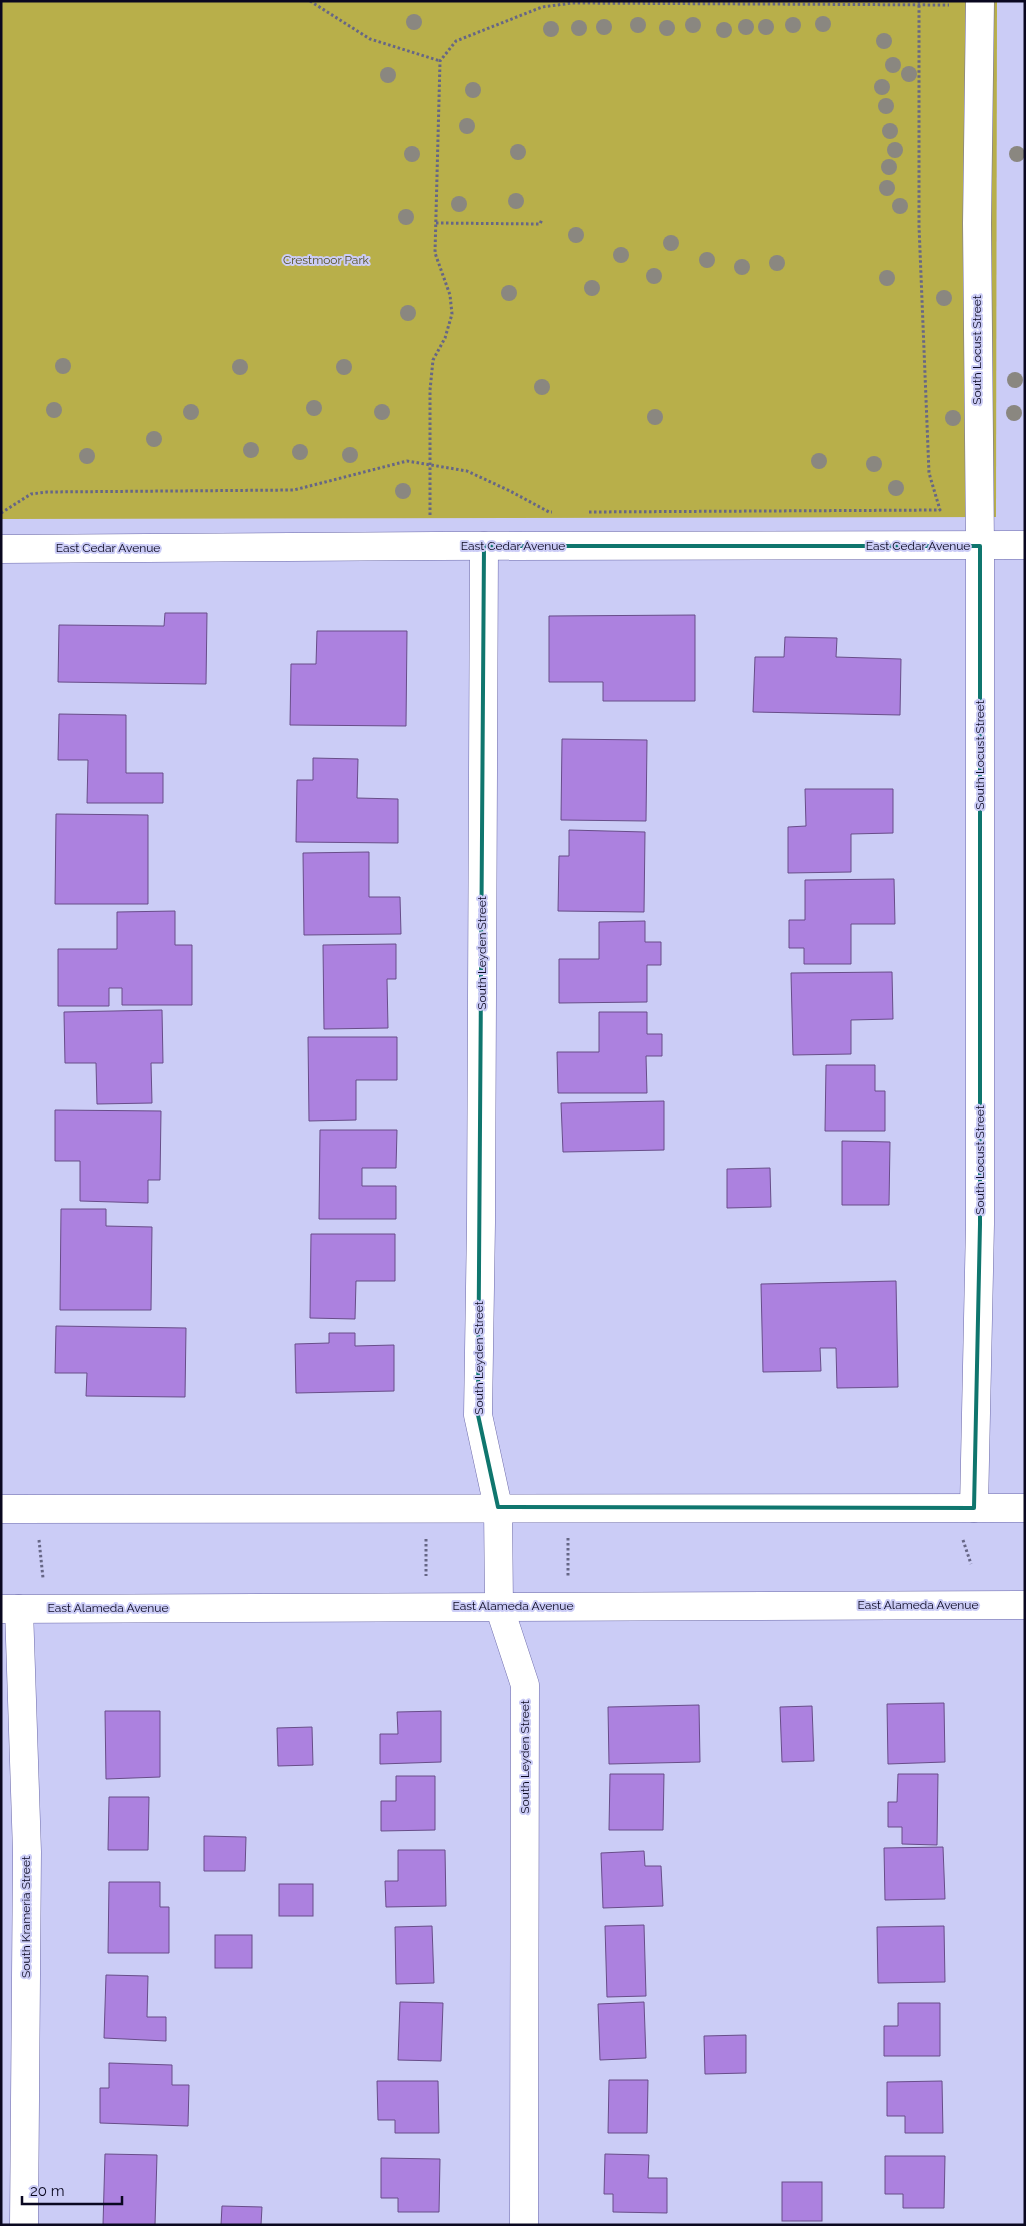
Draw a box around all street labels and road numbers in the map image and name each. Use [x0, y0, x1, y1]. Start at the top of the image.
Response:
street label: South Locust Street [970, 295, 984, 405]
street label: East Cedar Avenue [461, 539, 565, 553]
street label: East Cedar Avenue [866, 539, 970, 553]
street label: East Cedar Avenue [56, 541, 160, 555]
street label: South Locust Street [973, 700, 987, 810]
street label: South Leyden Street [475, 896, 489, 1010]
street label: South Locust Street [973, 1105, 987, 1215]
street label: South Leyden Street [472, 1301, 486, 1415]
street label: East Alameda Avenue [857, 1598, 979, 1612]
street label: East Alameda Avenue [452, 1599, 574, 1613]
street label: East Alameda Avenue [47, 1601, 169, 1615]
street label: South Leyden Street [518, 1700, 532, 1814]
street label: South Krameria Street [19, 1856, 33, 1978]

